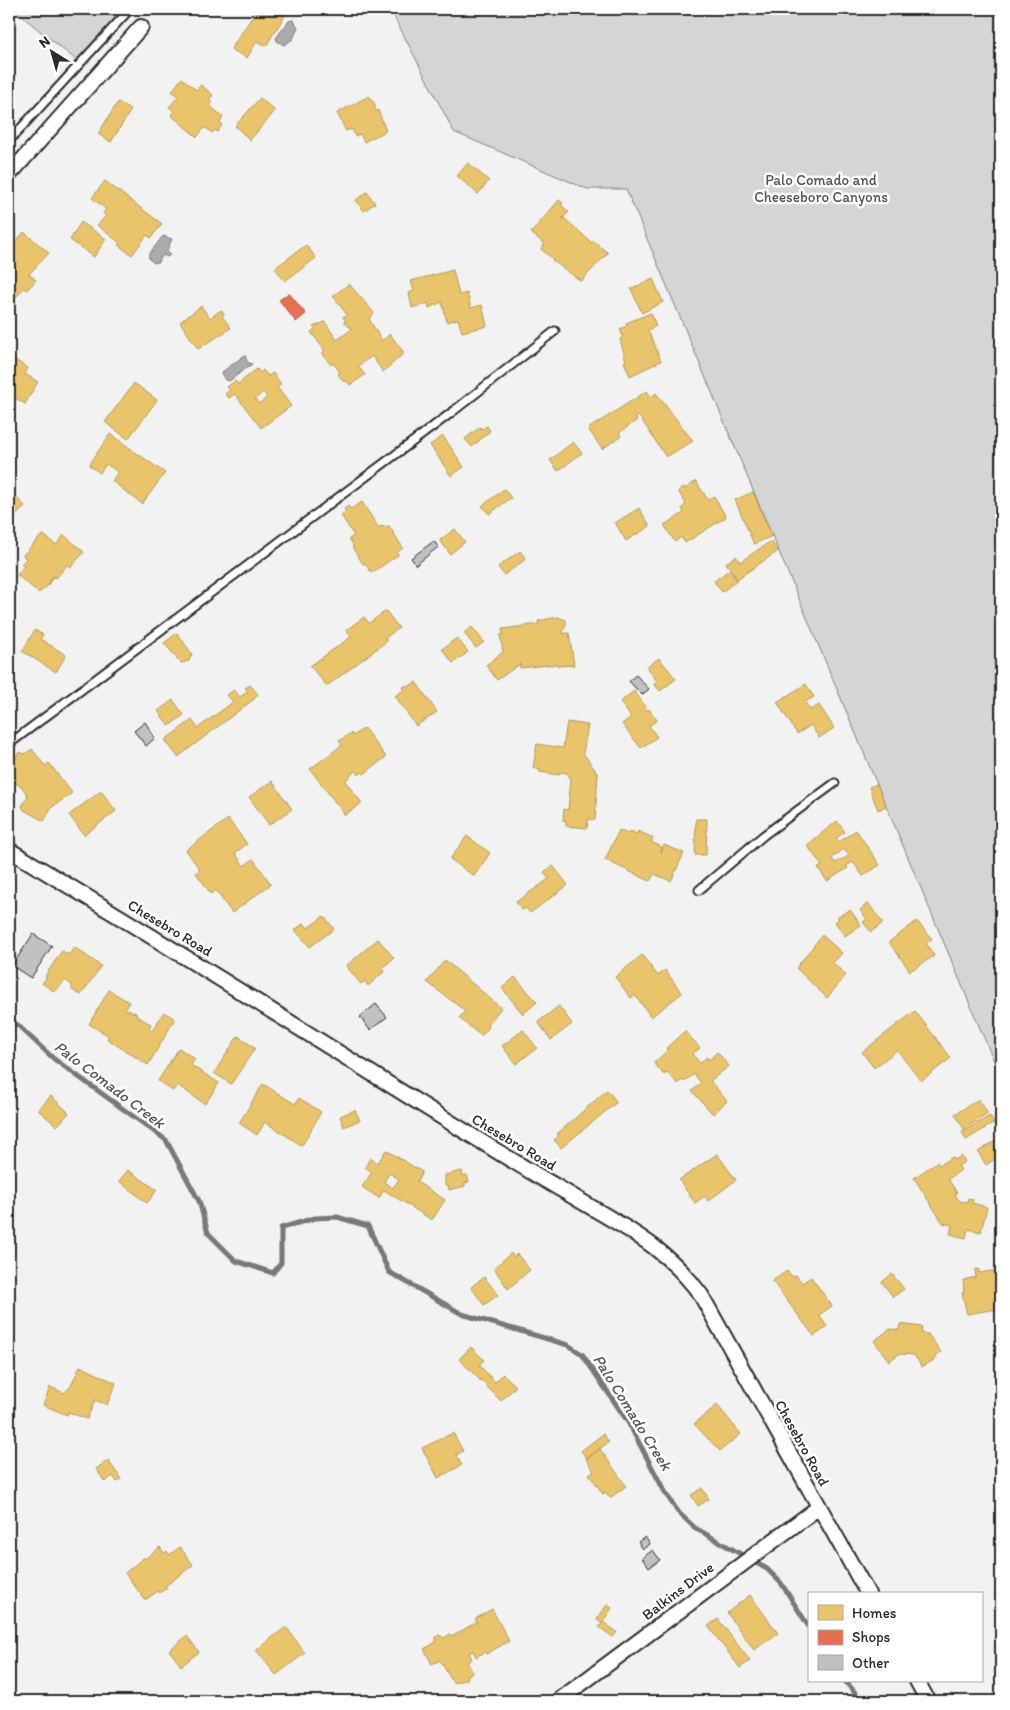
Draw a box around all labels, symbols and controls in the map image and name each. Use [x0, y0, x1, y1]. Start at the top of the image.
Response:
north arrow [28, 28, 78, 78]
text: N [36, 32, 53, 52]
park label: Palo Comado and Cheeseboro Canyons [754, 171, 888, 206]
street label: Chesebro Road [124, 896, 216, 960]
water label: Palo Comado Creek [51, 1037, 169, 1133]
street label: Chesebro Road [468, 1110, 560, 1174]
water label: Palo Comado Creek [589, 1351, 676, 1475]
street label: Chesebro Road [771, 1397, 833, 1489]
street label: Balkins Drive [639, 1558, 717, 1624]
legend [808, 1592, 982, 1682]
text: Homes [852, 1604, 897, 1622]
text: Shops [852, 1628, 891, 1646]
text: Other [852, 1654, 889, 1672]

